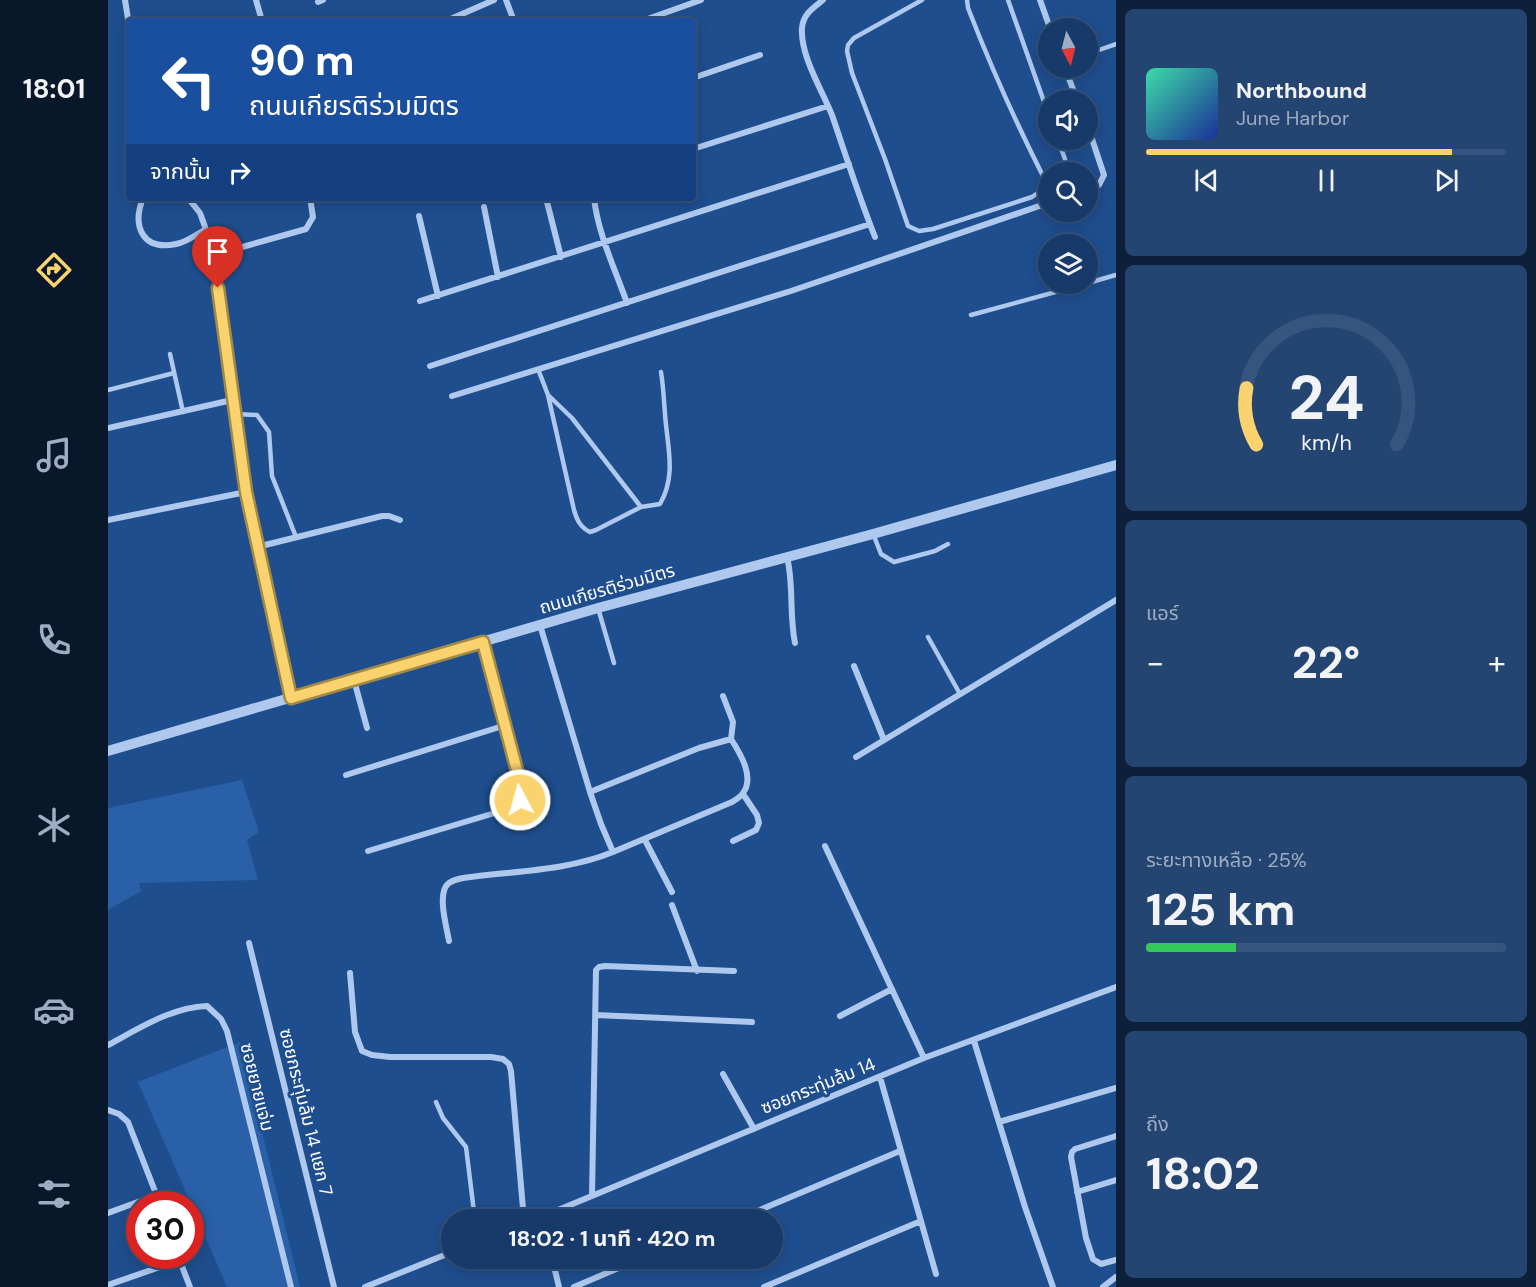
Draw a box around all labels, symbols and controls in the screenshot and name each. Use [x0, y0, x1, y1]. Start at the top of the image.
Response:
north arrow [1038, 18, 1098, 78]
map controls [1038, 18, 1098, 294]
text: 90 m [249, 33, 355, 88]
icon: left [150, 42, 228, 120]
text: 18:01 [23, 71, 85, 106]
text: Northbound [1236, 76, 1367, 105]
text: ถนนเกียรติร่วมมิตร [249, 88, 459, 123]
button: sound [1038, 90, 1098, 150]
text: June Harbor [1236, 105, 1349, 131]
icon: right [223, 156, 256, 189]
text: จากนั้น [150, 157, 211, 186]
button: search [1038, 162, 1098, 222]
icon: previous [1190, 164, 1223, 197]
icon: pause [1310, 164, 1343, 197]
icon: next [1430, 164, 1463, 197]
pin [192, 226, 243, 288]
button: layers [1038, 234, 1098, 294]
icon: arrive [201, 235, 234, 268]
icon: directions [33, 249, 75, 291]
text: 24 [1288, 357, 1364, 438]
text: km/h [1301, 429, 1351, 457]
icon: music [33, 434, 75, 476]
street label: ถนนเกียรติร่วมมิตร [536, 558, 678, 620]
text: แอร์ [1146, 600, 1178, 626]
icon: phone [33, 619, 75, 661]
text: 22° [1292, 633, 1360, 692]
text: − [1146, 641, 1164, 684]
text: + [1488, 641, 1506, 684]
position arrow [488, 768, 552, 832]
icon: climate [33, 804, 75, 846]
text: ระยะทางเหลือ · 25% [1146, 847, 1307, 873]
text: 125 km [1146, 880, 1295, 939]
icon: car [33, 989, 75, 1031]
street label: ซอยกระทุ่มล้ม 14 แยก 7 [274, 1026, 338, 1198]
street label: ซอยยายแจ่ม [234, 1040, 280, 1134]
street label: ซอยกระทุ่มล้ม 14 [757, 1052, 879, 1120]
text: ถึง [1146, 1111, 1169, 1137]
text: 18:02 [1146, 1144, 1260, 1203]
icon: filters [33, 1173, 75, 1215]
speed limit sign: 30 [126, 1191, 204, 1269]
text: 18:02 · 1 นาที · 420 m [509, 1224, 715, 1253]

